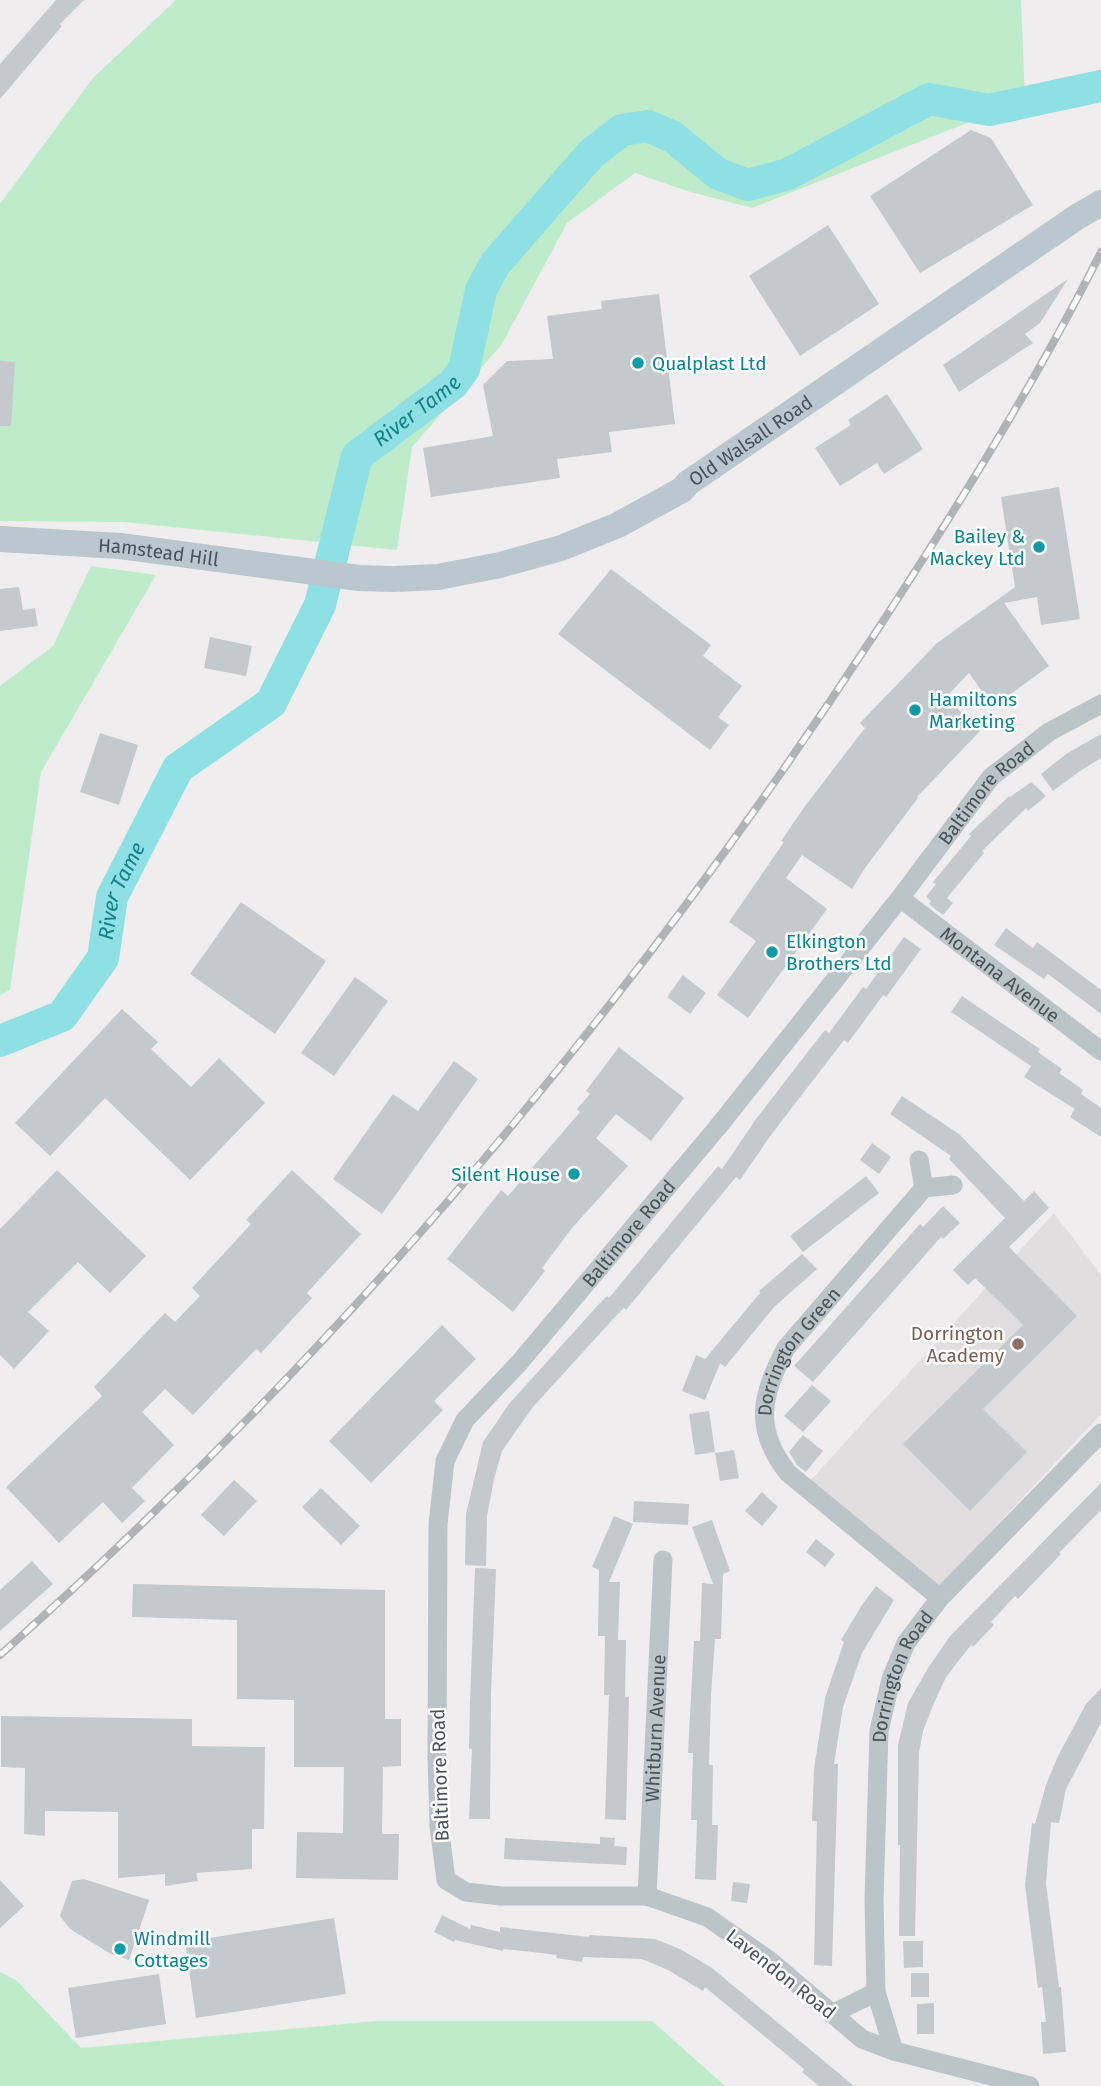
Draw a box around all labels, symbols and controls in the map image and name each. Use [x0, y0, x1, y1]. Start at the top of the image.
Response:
place label: Qualplast Ltd [652, 352, 767, 375]
marker: Qualplast Ltd [630, 355, 646, 371]
water label: River Tame [368, 371, 467, 452]
street label: Old Walsall Road [684, 390, 817, 491]
place label: Bailey & Mackey Ltd [930, 525, 1025, 570]
street label: Hamstead Hill [97, 533, 221, 571]
marker: Bailey & Mackey Ltd [1031, 539, 1047, 555]
place label: Hamiltons Marketing [929, 688, 1017, 733]
marker: Hamiltons Marketing [907, 702, 923, 718]
street label: Baltimore Road [933, 736, 1039, 849]
water label: River Tame [93, 838, 151, 942]
street label: Montana Avenue [936, 922, 1064, 1027]
place label: Elkington Brothers Ltd [786, 930, 892, 975]
marker: Elkington Brothers Ltd [764, 944, 780, 960]
place label: Silent House [451, 1163, 560, 1186]
marker: Silent House [566, 1166, 582, 1182]
street label: Baltimore Road [577, 1175, 680, 1291]
street label: Dorrington Green [753, 1282, 845, 1417]
place label: Dorrington Academy [911, 1322, 1005, 1367]
marker: Dorrington Academy [1010, 1336, 1026, 1352]
street label: Dorrington Road [867, 1606, 938, 1743]
street label: Whitburn Avenue [640, 1654, 670, 1803]
street label: Baltimore Road [426, 1708, 454, 1842]
street label: Lavendon Road [722, 1924, 840, 2024]
place label: Windmill Cottages [134, 1927, 211, 1972]
marker: Windmill Cottages [112, 1941, 128, 1957]

